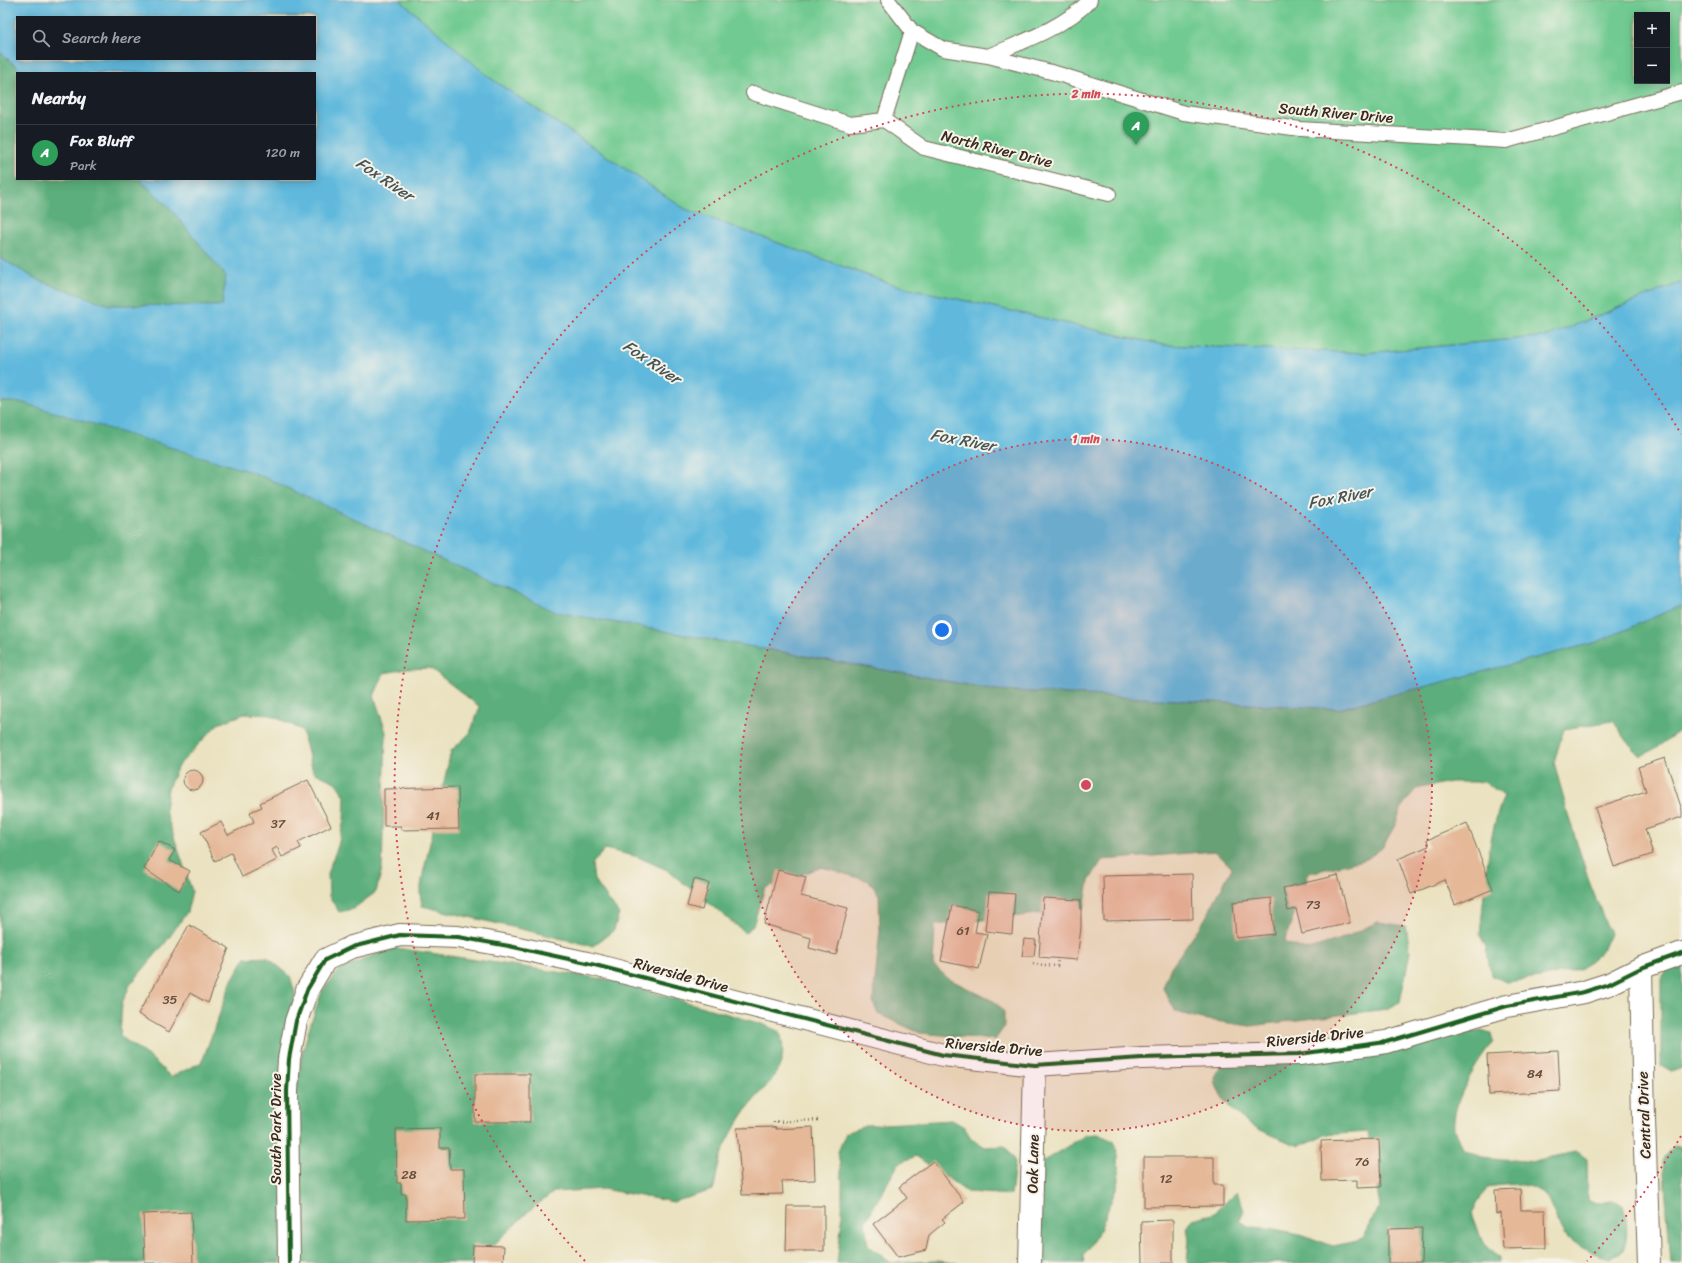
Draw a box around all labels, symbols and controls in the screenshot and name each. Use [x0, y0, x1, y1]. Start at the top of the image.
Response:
map controls [1634, 12, 1670, 84]
button: + [1634, 12, 1670, 48]
search box [16, 16, 316, 60]
text: Search here [62, 25, 141, 51]
icon: search [30, 27, 52, 49]
button: − [1634, 48, 1670, 84]
text: Nearby [32, 83, 86, 113]
text: 2 min [1070, 83, 1101, 105]
street label: South River Drive [1278, 95, 1394, 131]
pin: A [1123, 112, 1149, 145]
street label: North River Drive [939, 123, 1056, 175]
text: Fox Bluff [70, 128, 133, 154]
text: A [41, 141, 49, 164]
text: 120 m [265, 141, 300, 164]
water label: Fox River [350, 149, 422, 211]
text: Park [70, 154, 97, 177]
water label: Fox River [617, 332, 689, 394]
water label: Fox River [928, 420, 1000, 461]
text: 1 min [1072, 428, 1100, 450]
water label: Fox River [1305, 476, 1377, 517]
your location [932, 620, 952, 640]
centre of rings [1079, 778, 1093, 792]
house number: 41 [426, 804, 440, 827]
house number: 37 [271, 812, 287, 835]
house number: 73 [1306, 893, 1320, 916]
house number: 61 [957, 919, 970, 942]
street label: Riverside Drive [631, 950, 731, 1000]
house number: 35 [162, 988, 178, 1011]
street label: Riverside Drive [1265, 1019, 1365, 1055]
street label: Riverside Drive [944, 1030, 1044, 1064]
house number: 84 [1527, 1062, 1543, 1085]
street label: Central Drive [1629, 1071, 1659, 1159]
street label: South Park Drive [263, 1073, 289, 1185]
street label: Oak Lane [1019, 1134, 1047, 1194]
house number: 76 [1355, 1150, 1369, 1173]
house number: 28 [401, 1163, 417, 1186]
house number: 12 [1159, 1167, 1173, 1190]

